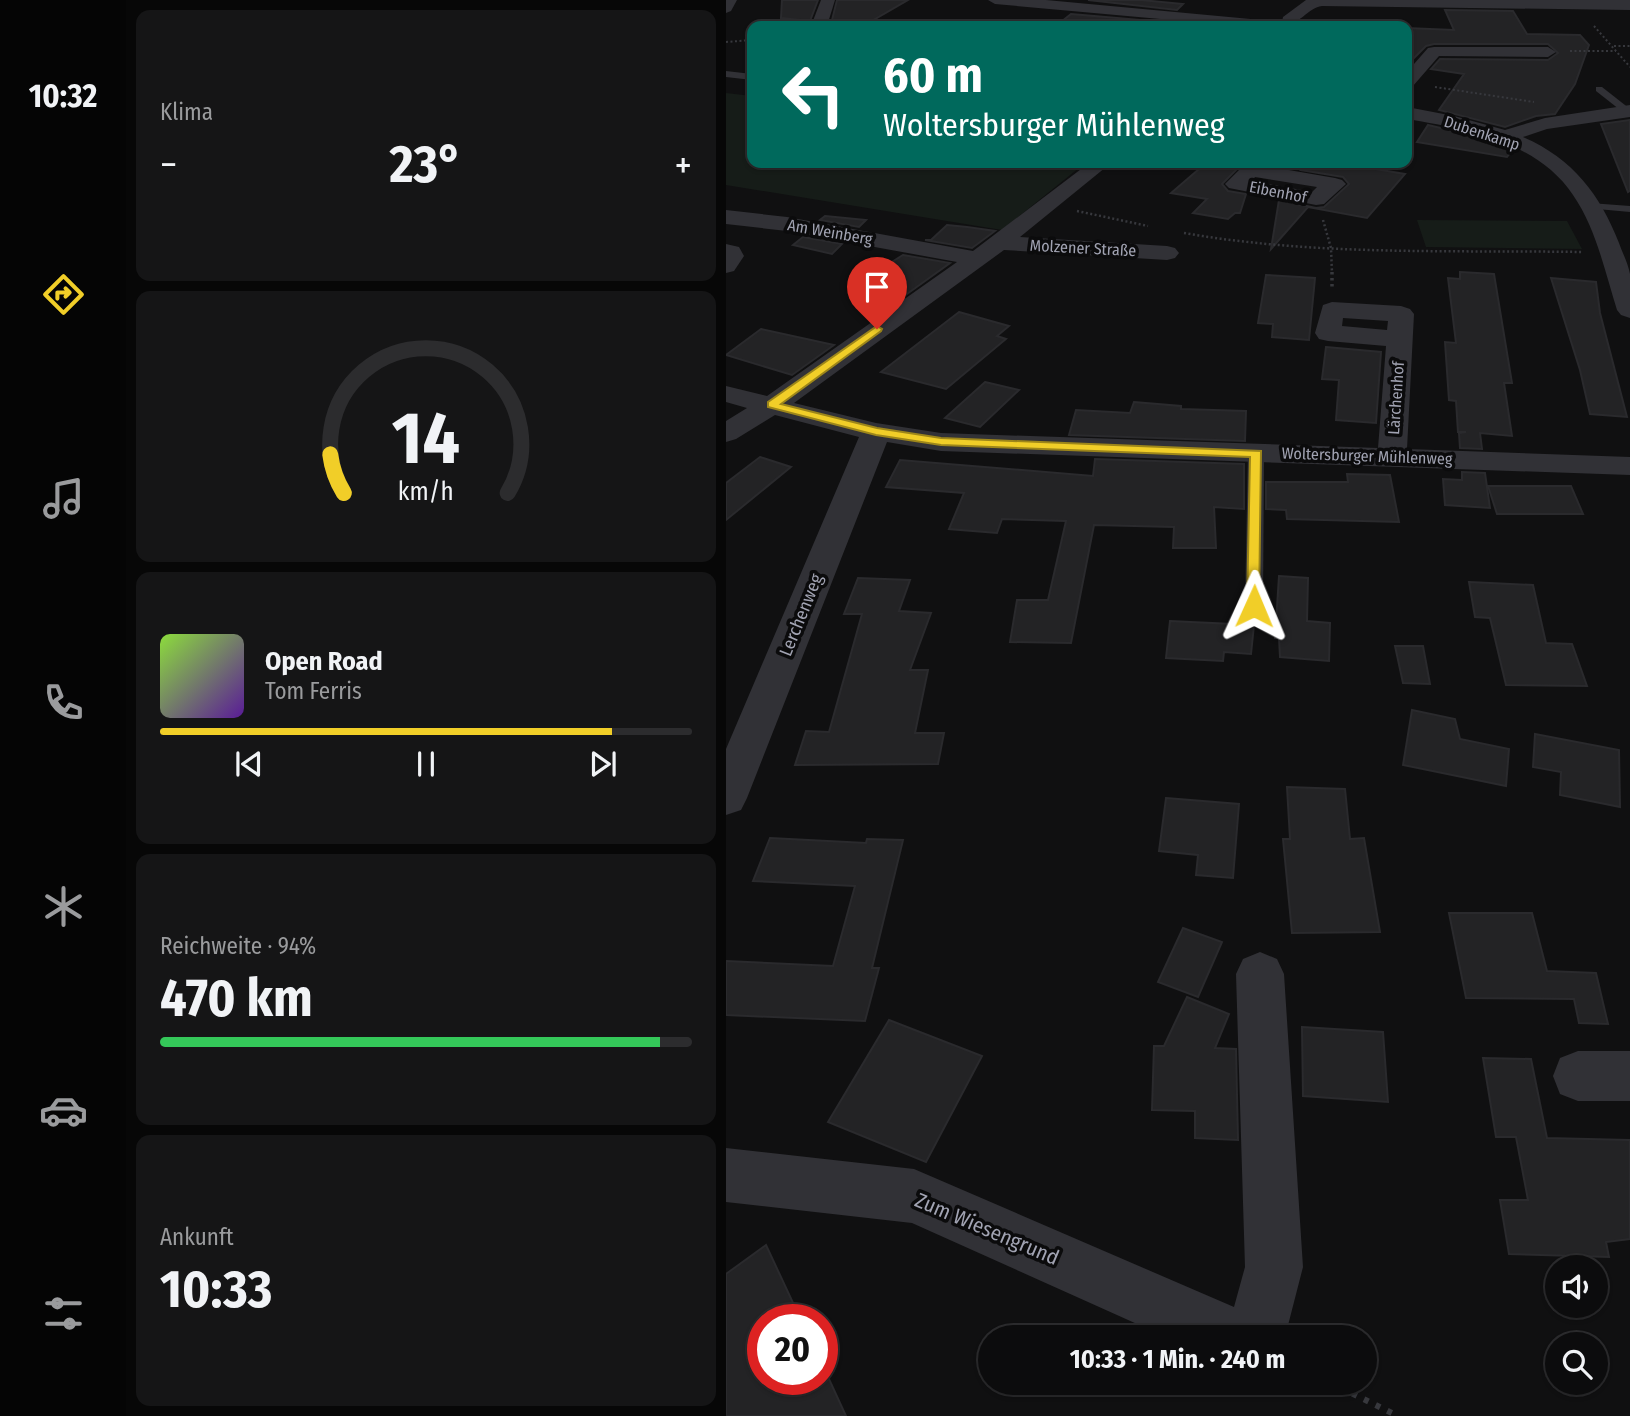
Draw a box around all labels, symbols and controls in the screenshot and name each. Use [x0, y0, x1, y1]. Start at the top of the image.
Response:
text: 60 m [883, 46, 983, 105]
icon: left [768, 49, 859, 140]
text: 10:32 [29, 77, 97, 115]
text: Klima [160, 98, 213, 126]
text: Woltersburger Mühlenweg [883, 106, 1225, 144]
street label: Dubenkamp [1442, 112, 1522, 154]
text: 23° [389, 133, 462, 196]
text: − [160, 142, 177, 188]
text: + [675, 142, 692, 188]
street label: Eibenhof [1248, 177, 1309, 207]
street label: Am Weinberg [786, 215, 874, 249]
street label: Molzener Straße [1029, 236, 1137, 260]
pin [847, 257, 907, 329]
icon: arrive [858, 268, 896, 306]
icon: directions [39, 270, 88, 319]
street label: Lärchenhof [1384, 360, 1408, 435]
text: 14 [392, 395, 460, 482]
street label: Woltersburger Mühlenweg [1281, 444, 1453, 468]
icon: music [39, 474, 88, 523]
text: km/h [398, 477, 454, 507]
position arrow [1217, 569, 1291, 643]
street label: Lerchenweg [775, 570, 828, 659]
text: Open Road [265, 646, 383, 677]
text: Tom Ferris [265, 677, 362, 705]
icon: phone [39, 678, 88, 727]
icon: previous [230, 745, 268, 783]
icon: pause [407, 745, 445, 783]
icon: next [584, 745, 622, 783]
icon: climate [39, 882, 88, 931]
text: Reichweite · 94% [160, 932, 316, 960]
text: 470 km [160, 967, 313, 1030]
icon: car [39, 1086, 88, 1135]
street label: Zum Wiesengrund [911, 1187, 1063, 1271]
text: Ankunft [160, 1223, 234, 1251]
map controls [1545, 1255, 1608, 1395]
button: sound [1545, 1255, 1608, 1318]
text: 10:33 [160, 1258, 272, 1321]
icon: filters [39, 1289, 88, 1338]
speed limit sign: 20 [747, 1304, 838, 1395]
button: search [1545, 1332, 1608, 1395]
text: 10:33 · 1 Min. · 240 m [1070, 1344, 1285, 1375]

